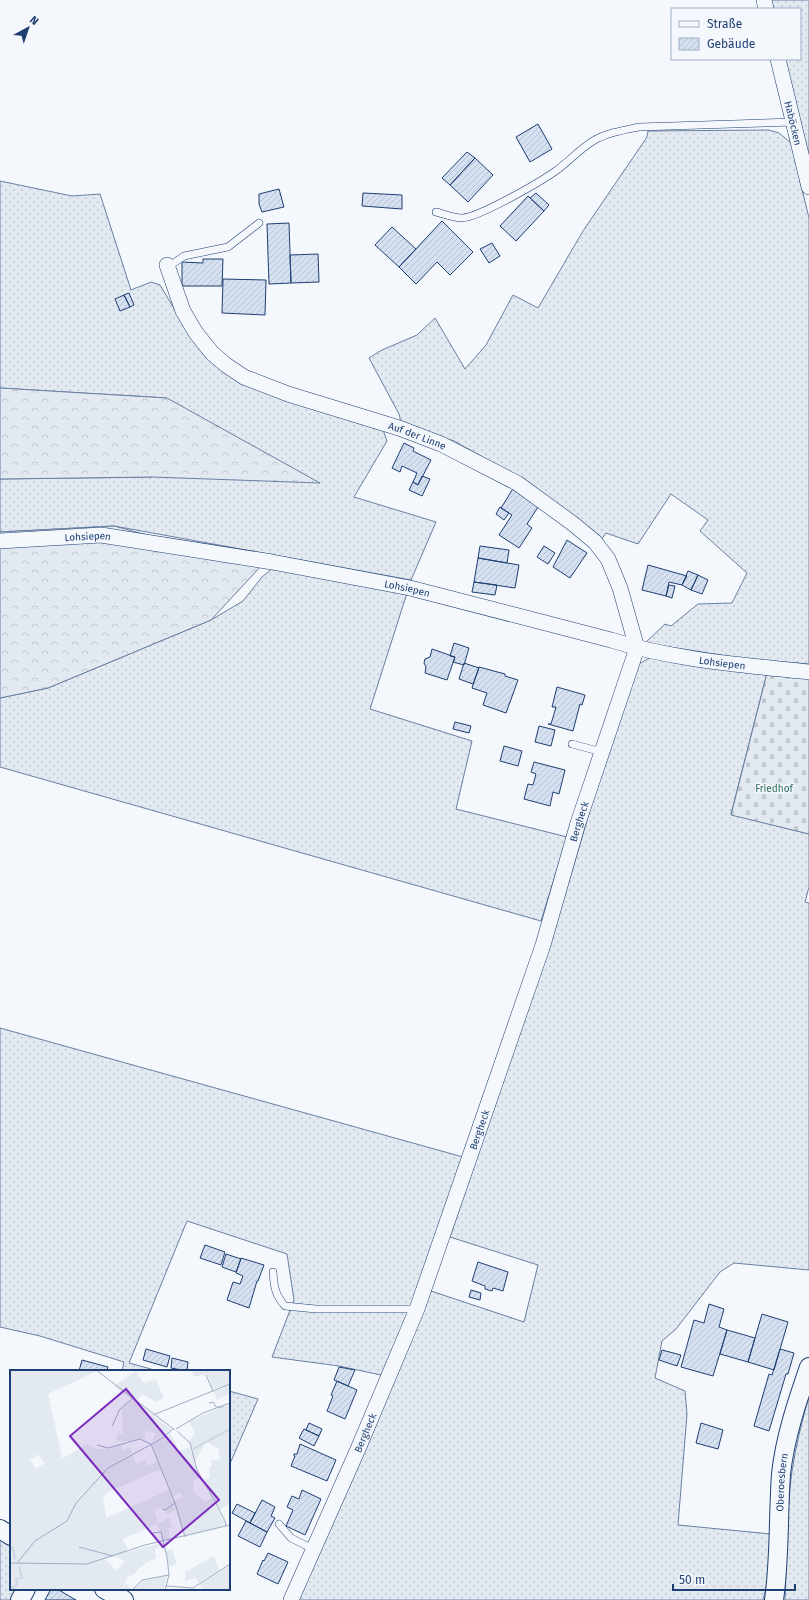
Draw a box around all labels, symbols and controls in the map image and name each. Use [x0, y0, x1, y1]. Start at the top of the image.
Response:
north arrow [8, 8, 48, 48]
legend [671, 8, 801, 60]
text: N [27, 13, 41, 28]
text: Straße [707, 17, 742, 31]
text: Gebäude [707, 37, 755, 51]
street label: Haböcken [781, 100, 804, 147]
street label: Auf der Linne [387, 420, 448, 453]
street label: Lohsiepen [64, 530, 112, 544]
street label: Lohsiepen [383, 578, 431, 600]
street label: Lohsiepen [698, 655, 746, 672]
park label: Friedhof [755, 783, 794, 795]
street label: Bergheck [568, 799, 592, 843]
street label: Bergheck [468, 1107, 493, 1152]
inset map [10, 1370, 230, 1590]
street label: Bergheck [352, 1411, 380, 1455]
street label: Oberoesbern [774, 1452, 791, 1512]
scale bar [673, 1566, 795, 1592]
text: 50 m [679, 1573, 705, 1587]

